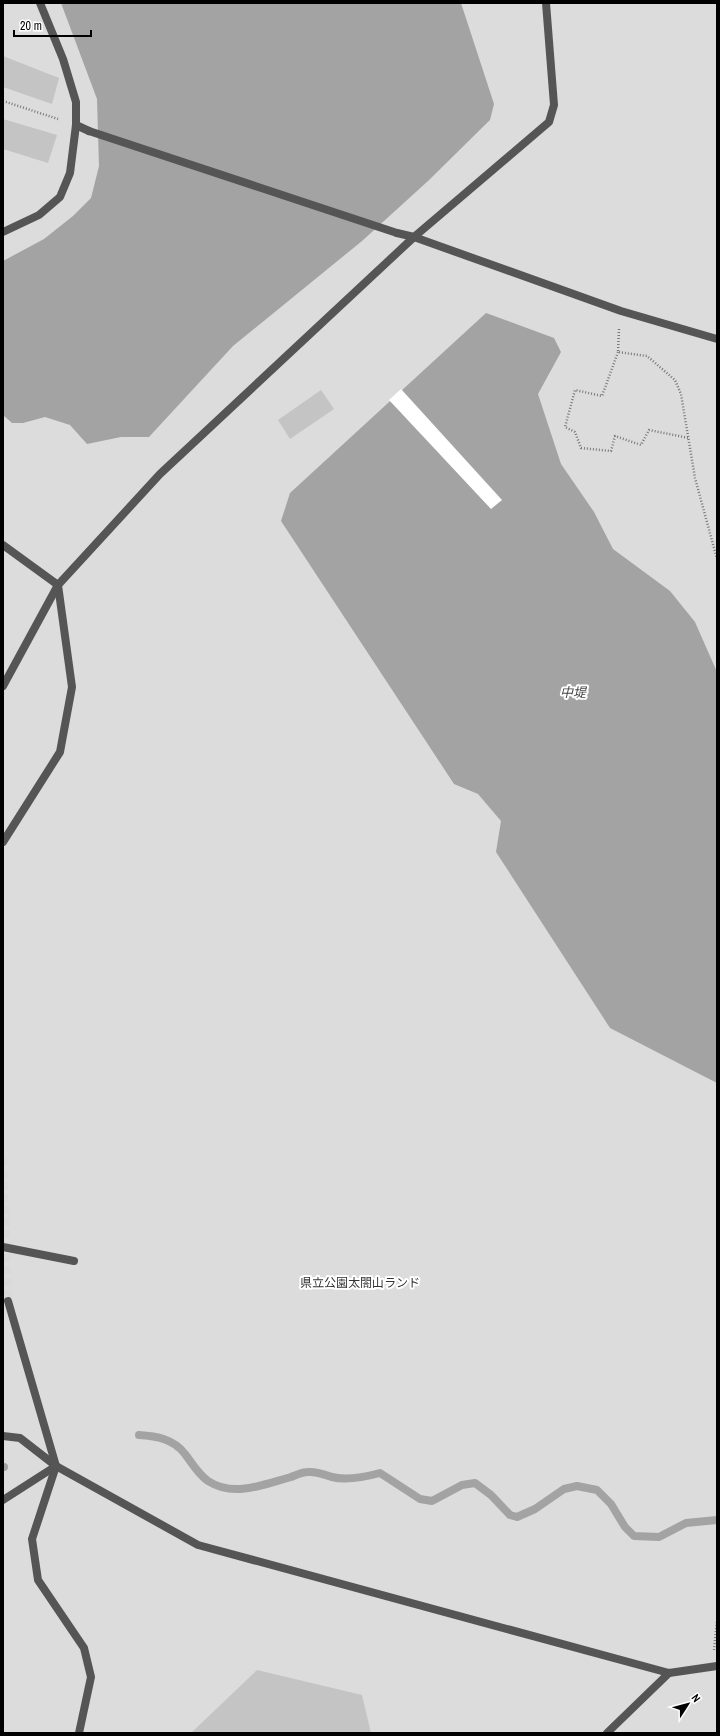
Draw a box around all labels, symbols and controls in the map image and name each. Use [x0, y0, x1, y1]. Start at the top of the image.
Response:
scale bar [14, 12, 91, 38]
text: 20 m [20, 18, 42, 34]
water label: 中堤 [560, 684, 588, 701]
park label: 県立公園太閤山ランド [300, 1275, 420, 1291]
north arrow [668, 1684, 708, 1724]
text: N [689, 1691, 704, 1705]

